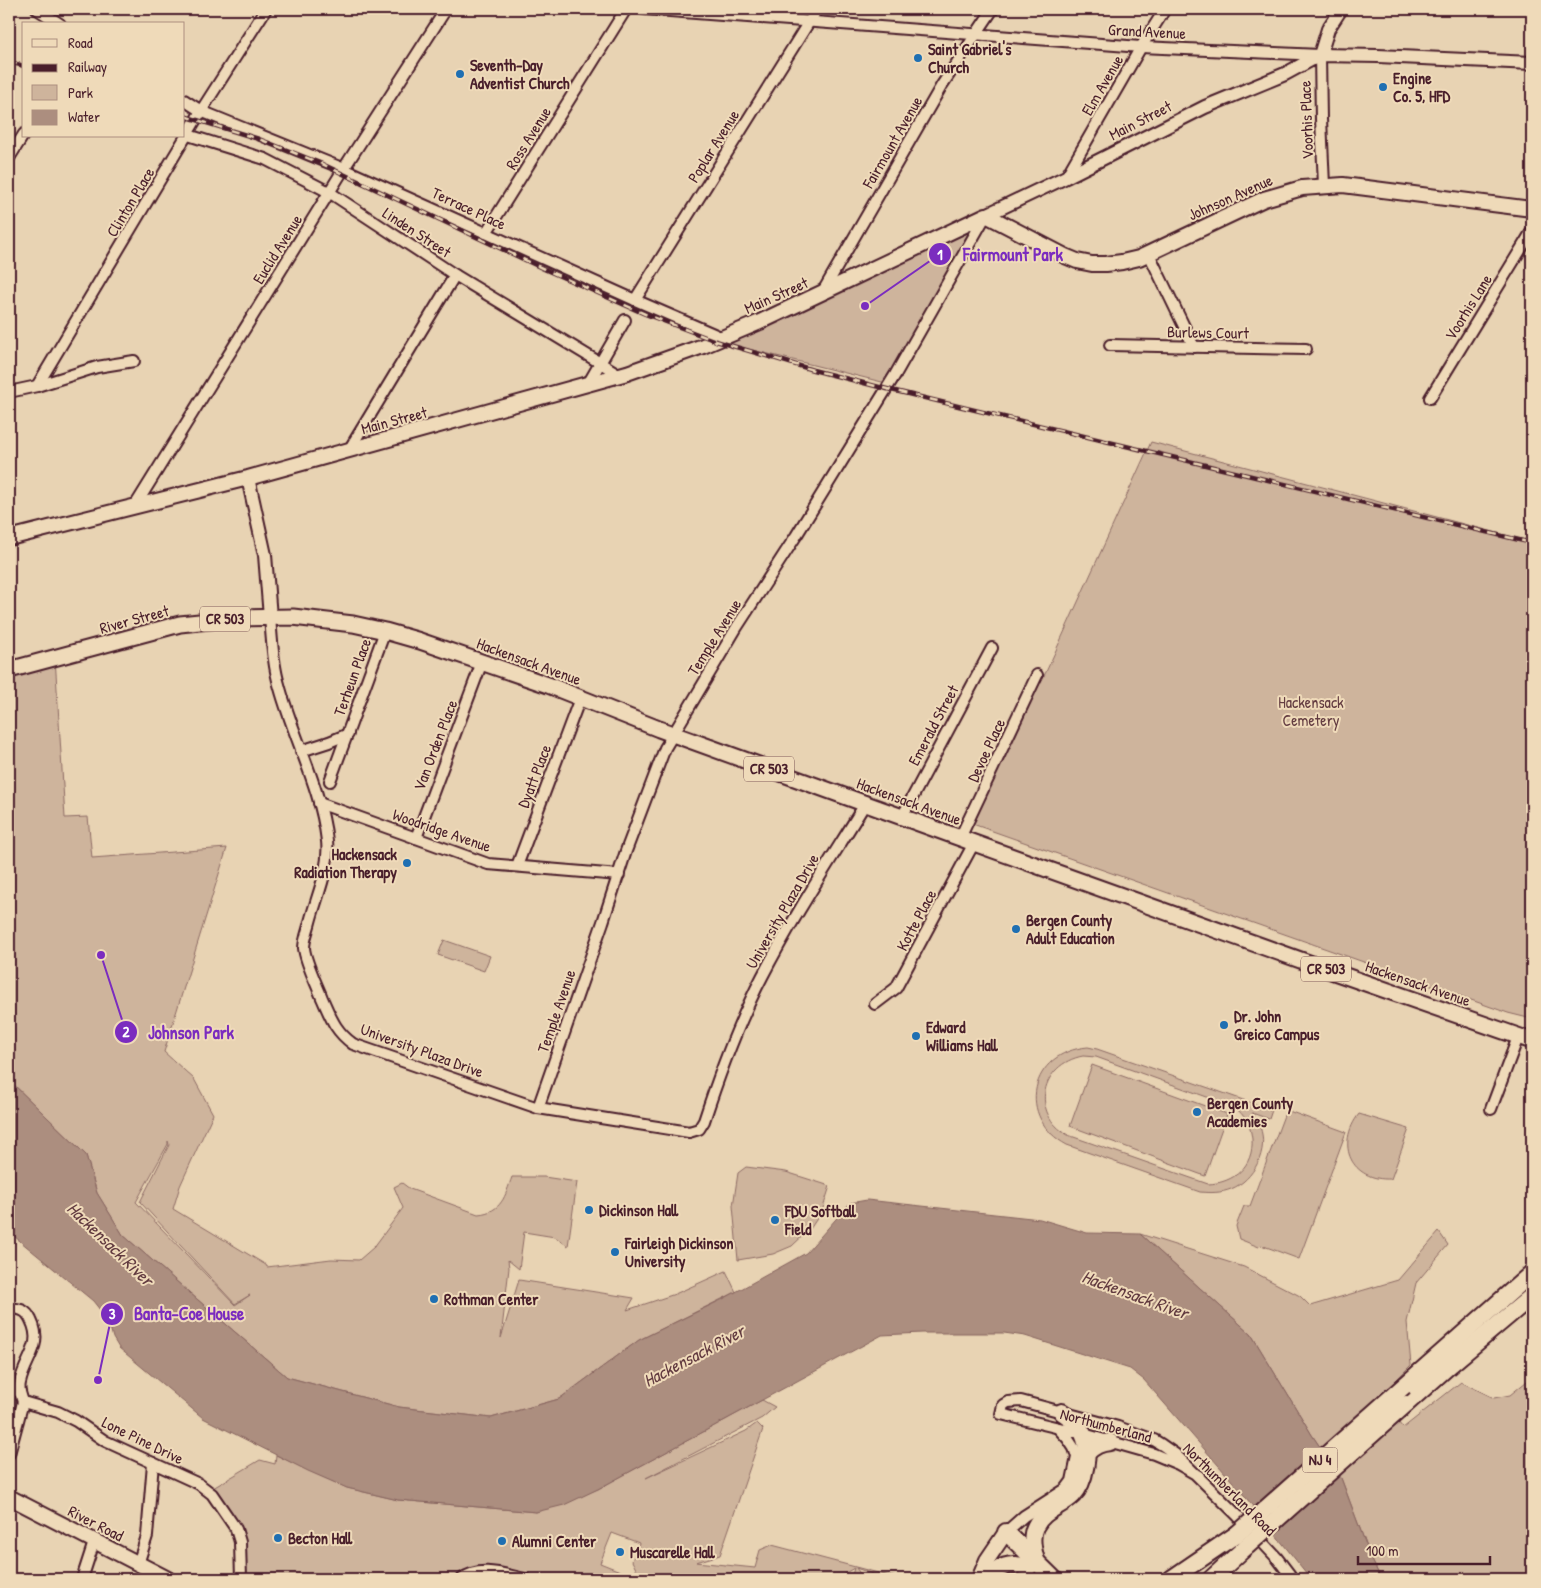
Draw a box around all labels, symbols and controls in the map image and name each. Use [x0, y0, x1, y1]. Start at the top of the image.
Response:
street label: Grand Avenue [1108, 18, 1187, 44]
legend [22, 22, 185, 138]
text: Road [68, 32, 93, 53]
place label: Saint Gabriel's Church [928, 38, 1012, 78]
street label: Elm Avenue [1076, 50, 1128, 119]
marker: Saint Gabriel's Church [912, 52, 924, 64]
place label: Seventh-Day Adventist Church [470, 54, 570, 94]
text: Railway [68, 56, 107, 77]
place label: Engine Co. 5, HFD [1393, 67, 1450, 107]
marker: Seventh-Day Adventist Church [454, 68, 466, 80]
street label: Voorhis Place [1294, 80, 1318, 160]
marker: Engine Co. 5, HFD [1377, 81, 1389, 93]
text: Park [68, 82, 93, 103]
street label: Fairmount Avenue [856, 91, 928, 193]
street label: Main Street [1105, 95, 1176, 145]
street label: Ross Avenue [500, 102, 556, 174]
street label: Poplar Avenue [682, 105, 744, 187]
text: Water [68, 106, 100, 127]
street label: Clinton Place [101, 163, 160, 241]
street label: Johnson Avenue [1184, 168, 1276, 225]
street label: Terrace Place [428, 181, 510, 235]
street label: Linden Street [378, 202, 456, 263]
street label: Euclid Avenue [247, 210, 307, 288]
callout: Fairmount Park [927, 238, 1073, 271]
text: Fairmount Park [962, 242, 1064, 267]
text: 1 [937, 244, 943, 265]
street label: Voorhis Lane [1439, 269, 1497, 344]
street label: Main Street [741, 271, 812, 319]
street label: Burlews Court [1167, 320, 1250, 344]
street label: Main Street [359, 401, 430, 439]
street label: Temple Avenue [682, 594, 747, 679]
street label: River Street [97, 599, 171, 639]
road number: CR 503 [200, 606, 250, 632]
street label: Hackensack Avenue [474, 632, 585, 690]
street label: Terheun Place [328, 634, 376, 719]
street label: Emerald Street [903, 680, 964, 769]
park label: Hackensack Cemetery [1278, 691, 1344, 731]
street label: Van Orden Place [408, 696, 463, 794]
street label: Devoe Place [962, 714, 1011, 785]
street label: Dyatt Place [512, 741, 556, 811]
road number: CR 503 [744, 756, 794, 782]
street label: Hackensack Avenue [854, 772, 965, 830]
street label: Woodridge Avenue [390, 803, 495, 857]
place label: Hackensack Radiation Therapy [294, 843, 397, 884]
street label: University Plaza Drive [740, 849, 824, 973]
marker: Hackensack Radiation Therapy [401, 857, 413, 869]
street label: Kotte Place [891, 885, 942, 955]
place label: Bergen County Adult Education [1026, 909, 1115, 949]
marker: Bergen County Adult Education [1010, 923, 1022, 935]
street label: Hackensack Avenue [1363, 955, 1474, 1011]
road number: CR 503 [1301, 956, 1351, 982]
street label: Temple Avenue [532, 966, 581, 1055]
place label: Dr. John Greico Campus [1234, 1005, 1320, 1046]
callout: Johnson Park [113, 1016, 244, 1049]
place label: Edward Williams Hall [926, 1016, 999, 1056]
street label: University Plaza Drive [357, 1018, 487, 1083]
marker: Dr. John Greico Campus [1218, 1019, 1230, 1031]
text: Johnson Park [148, 1020, 235, 1045]
text: 2 [122, 1021, 130, 1042]
marker: Edward Williams Hall [910, 1030, 922, 1042]
place label: Bergen County Academies [1207, 1092, 1293, 1132]
marker: Bergen County Academies [1191, 1106, 1203, 1118]
water label: Hackensack River [62, 1196, 161, 1293]
place label: Dickinson Hall [599, 1199, 679, 1221]
place label: FDU Softball Field [784, 1200, 857, 1240]
marker: Dickinson Hall [583, 1204, 595, 1216]
marker: FDU Softball Field [769, 1214, 781, 1226]
place label: Fairleigh Dickinson University [624, 1232, 733, 1273]
marker: Fairleigh Dickinson University [609, 1246, 621, 1258]
water label: Hackensack River [1079, 1264, 1194, 1326]
place label: Rothman Center [444, 1288, 539, 1310]
marker: Rothman Center [428, 1293, 440, 1305]
callout: Banta-Coe House [99, 1298, 255, 1331]
text: Banta-Coe House [134, 1301, 245, 1326]
text: 3 [109, 1303, 116, 1324]
water label: Hackensack River [639, 1317, 751, 1393]
street label: Northumberland [1058, 1402, 1154, 1448]
street label: Lone Pine Drive [98, 1411, 188, 1470]
street label: Northumberland Road [1179, 1438, 1281, 1540]
road number: NJ 4 [1302, 1448, 1338, 1472]
street label: River Road [64, 1500, 128, 1546]
place label: Becton Hall [288, 1527, 353, 1549]
place label: Alumni Center [512, 1530, 597, 1552]
marker: Becton Hall [272, 1532, 284, 1544]
scale bar [1358, 1533, 1491, 1565]
marker: Alumni Center [496, 1535, 508, 1547]
text: 100 m [1366, 1540, 1399, 1561]
place label: Muscarelle Hall [630, 1541, 716, 1563]
marker: Muscarelle Hall [614, 1546, 626, 1558]

